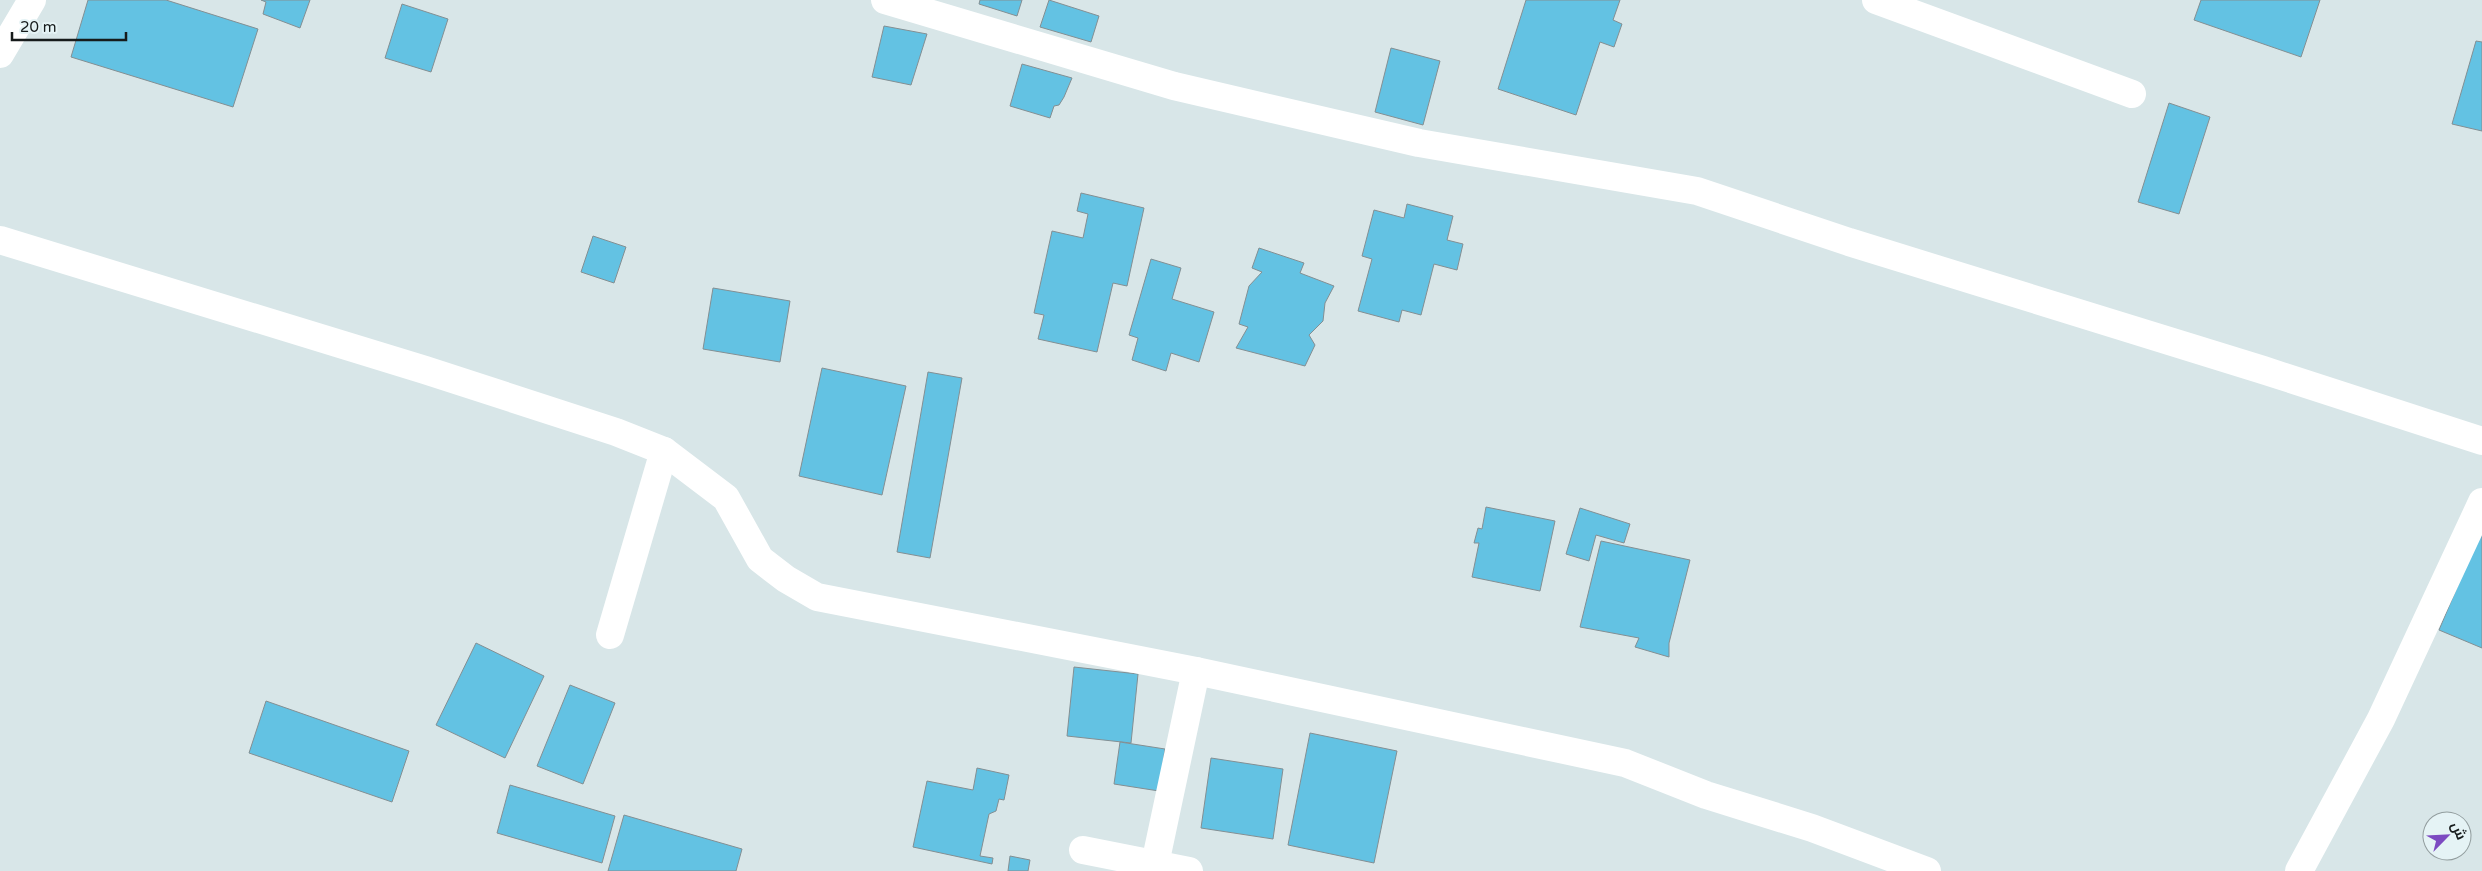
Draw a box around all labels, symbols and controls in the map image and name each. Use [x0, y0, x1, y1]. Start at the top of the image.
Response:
scale bar [12, 10, 126, 42]
text: 20 m [20, 18, 57, 36]
north arrow [2422, 811, 2472, 861]
text: ش [2447, 819, 2470, 843]

